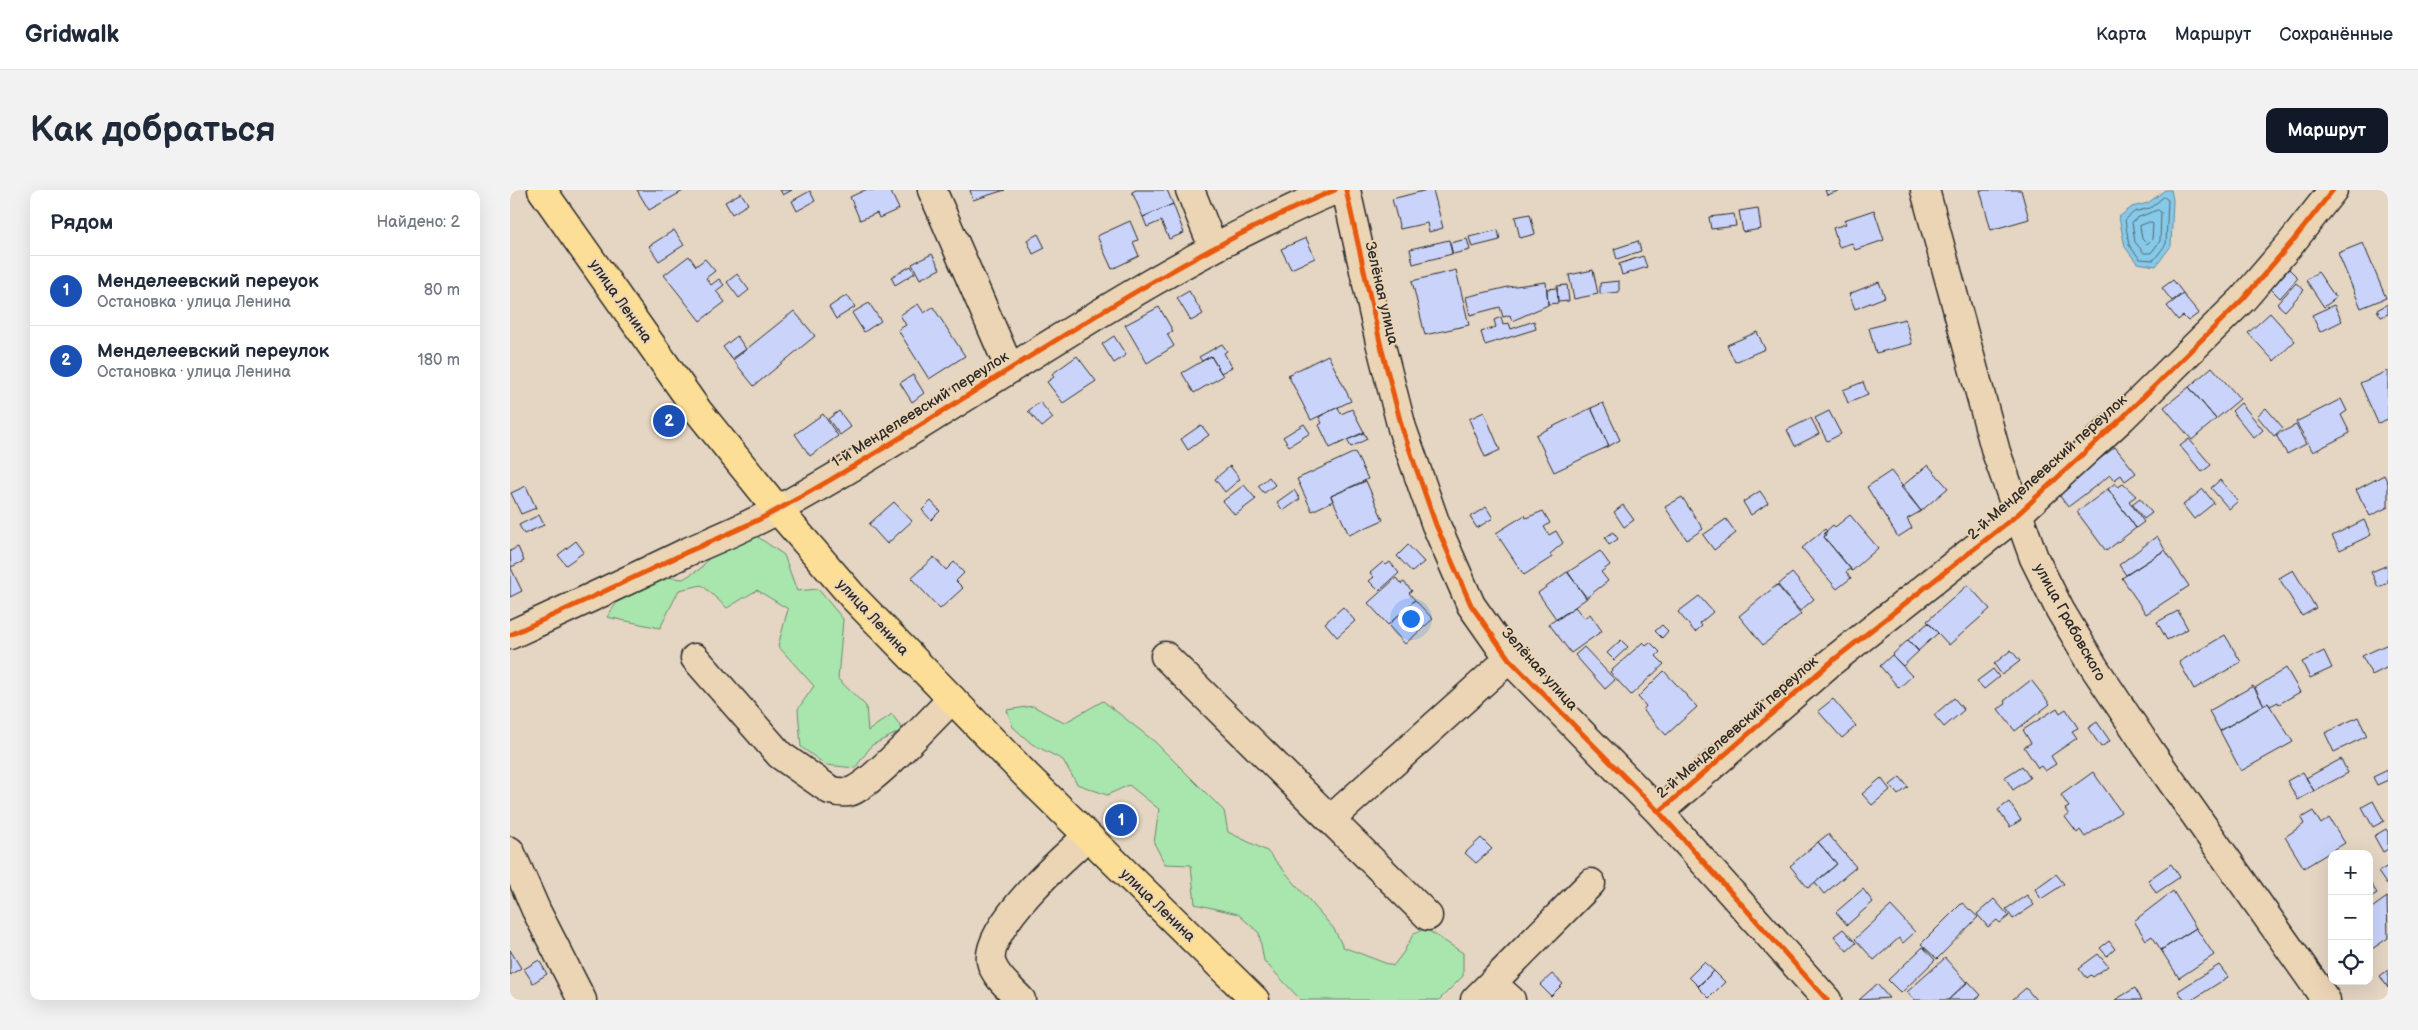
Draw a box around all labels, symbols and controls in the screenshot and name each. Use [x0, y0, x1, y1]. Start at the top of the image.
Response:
text: Gridwalk [25, 20, 119, 49]
text: Карта [2096, 24, 2147, 45]
text: Маршрут [2175, 24, 2251, 45]
text: Сохранённые [2279, 24, 2393, 45]
button: Маршрут [2266, 108, 2388, 153]
text: Как добраться [30, 109, 276, 152]
text: Рядом [50, 210, 113, 235]
text: Найдено: 2 [376, 213, 460, 232]
street label: Зелёная улица [1360, 240, 1403, 347]
street label: улица Ленина [585, 256, 656, 347]
text: Менделеевский переуок [97, 270, 318, 293]
text: 1 [63, 281, 69, 300]
text: 80 m [424, 281, 460, 300]
text: Остановка · улица Ленина [97, 293, 291, 312]
text: Менделеевский переулок [97, 340, 329, 363]
street label: 1-й Менделеевский переулок [828, 347, 1012, 472]
text: 2 [61, 351, 71, 370]
text: 180 m [418, 351, 460, 370]
text: Остановка · улица Ленина [97, 363, 291, 382]
street label: 2-й Менделеевский переулок [1964, 391, 2131, 544]
pin: 2 [653, 402, 685, 440]
street label: улица Грабовского [2029, 560, 2110, 684]
street label: улица Ленина [832, 575, 913, 660]
your location [1398, 606, 1424, 632]
street label: Зелёная улица [1497, 624, 1582, 715]
street label: 2-й Менделеевский переулок [1652, 652, 1822, 803]
pin: 1 [1105, 801, 1137, 839]
map controls [2328, 850, 2373, 985]
button: + [2328, 850, 2373, 895]
street label: улица Ленина [1116, 865, 1199, 946]
button: − [2328, 895, 2373, 940]
button: locate [2328, 940, 2373, 985]

